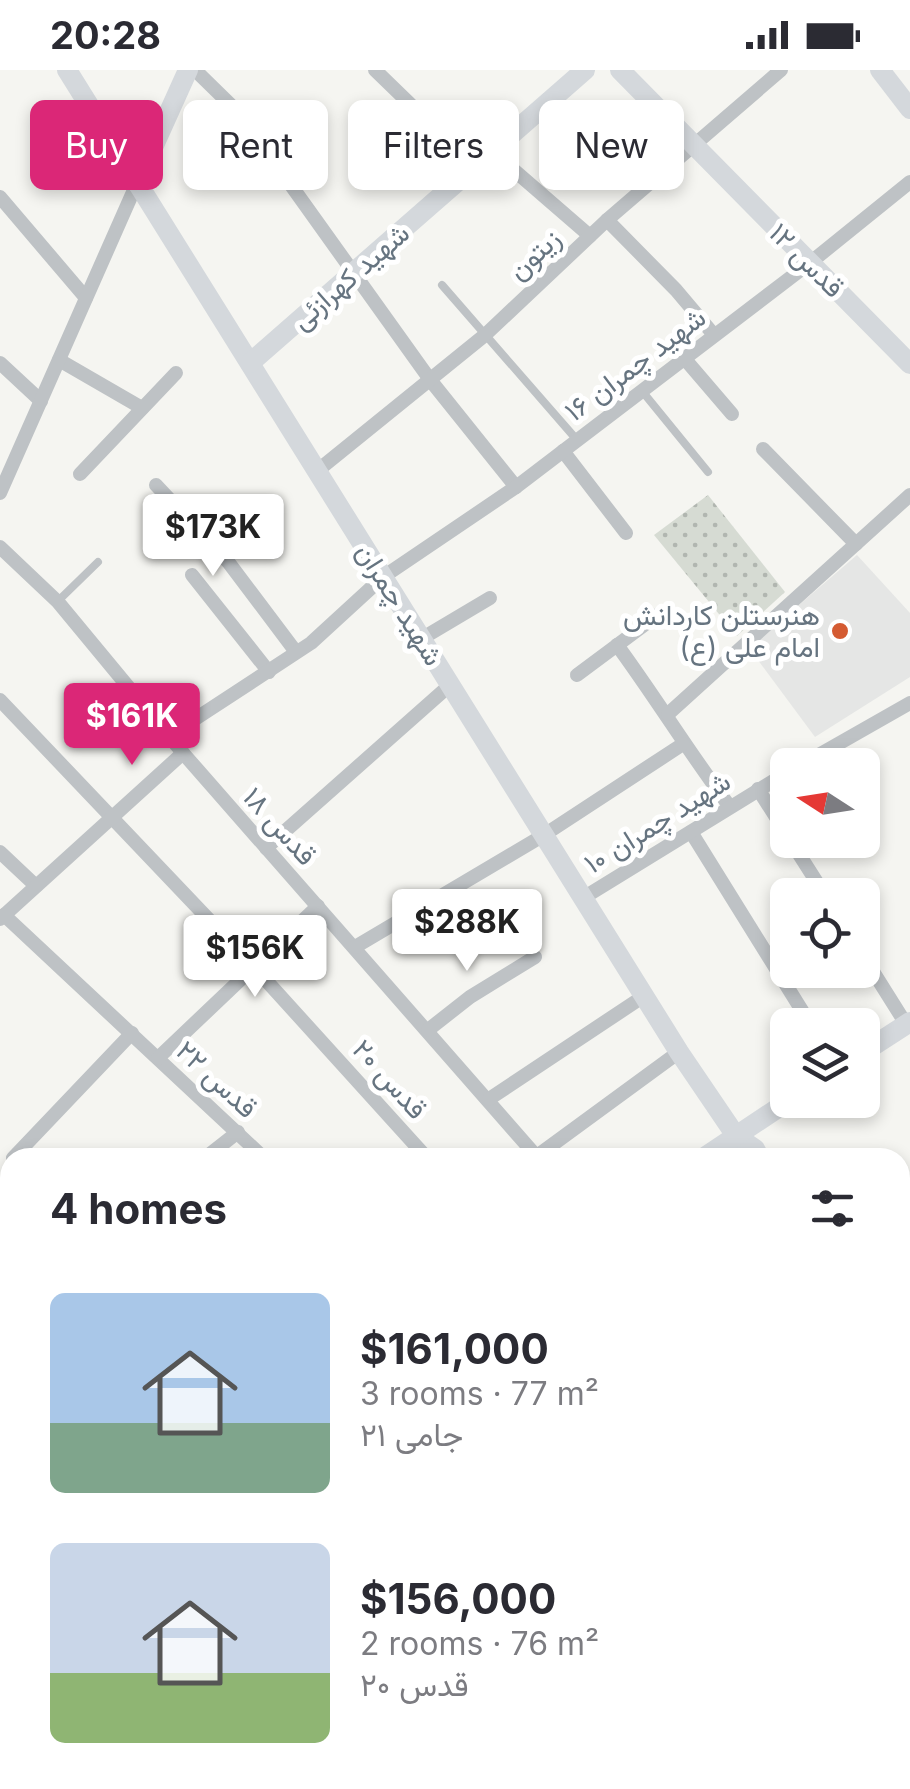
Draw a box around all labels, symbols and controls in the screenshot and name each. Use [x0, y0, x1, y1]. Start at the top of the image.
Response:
text: 20:28 [50, 12, 161, 58]
chip: Buy [30, 100, 163, 190]
chip: Rent [183, 100, 328, 190]
chip: Filters [348, 100, 519, 190]
chip: New [539, 100, 684, 190]
street label: شهید کهرازئی [284, 216, 417, 337]
street label: قدس ۱۲ [763, 216, 851, 304]
street label: زیتون [501, 221, 568, 288]
street label: شهید چمران ۱۶ [558, 300, 713, 430]
pin: $173K [143, 494, 283, 579]
text: $173K [165, 507, 261, 546]
street label: شهید چمران [347, 536, 451, 673]
place label: هنرستلن کاردانش امام علی (ع) [623, 598, 820, 666]
marker: هنرستلن کاردانش امام علی (ع) [829, 620, 851, 642]
pin: $161K [62, 683, 202, 768]
text: $161K [86, 696, 178, 735]
north arrow [770, 748, 880, 858]
map controls [770, 748, 880, 1118]
street label: شهید چمران ۱۰ [578, 764, 737, 882]
street label: قدس ۱۸ [236, 780, 324, 872]
button: locate [770, 878, 880, 988]
pin: $288K [397, 889, 537, 974]
text: $288K [414, 902, 520, 941]
pin: $156K [185, 915, 325, 1000]
text: $156K [206, 928, 305, 967]
button: layers [770, 1008, 880, 1118]
street label: قدس ۲۰ [346, 1032, 434, 1126]
street label: قدس ۲۲ [170, 1033, 264, 1125]
icon: filters [805, 1181, 860, 1236]
text: 4 homes [50, 1183, 227, 1234]
text: $161,000 [360, 1323, 549, 1374]
icon: home [130, 1333, 250, 1453]
text: 3 rooms · 77 m² [360, 1374, 599, 1413]
text: جامی ۲۱ [360, 1415, 463, 1454]
text: $156,000 [360, 1573, 556, 1624]
icon: home [130, 1583, 250, 1703]
text: 2 rooms · 76 m² [360, 1624, 599, 1663]
text: قدس ۲۰ [360, 1665, 469, 1704]

